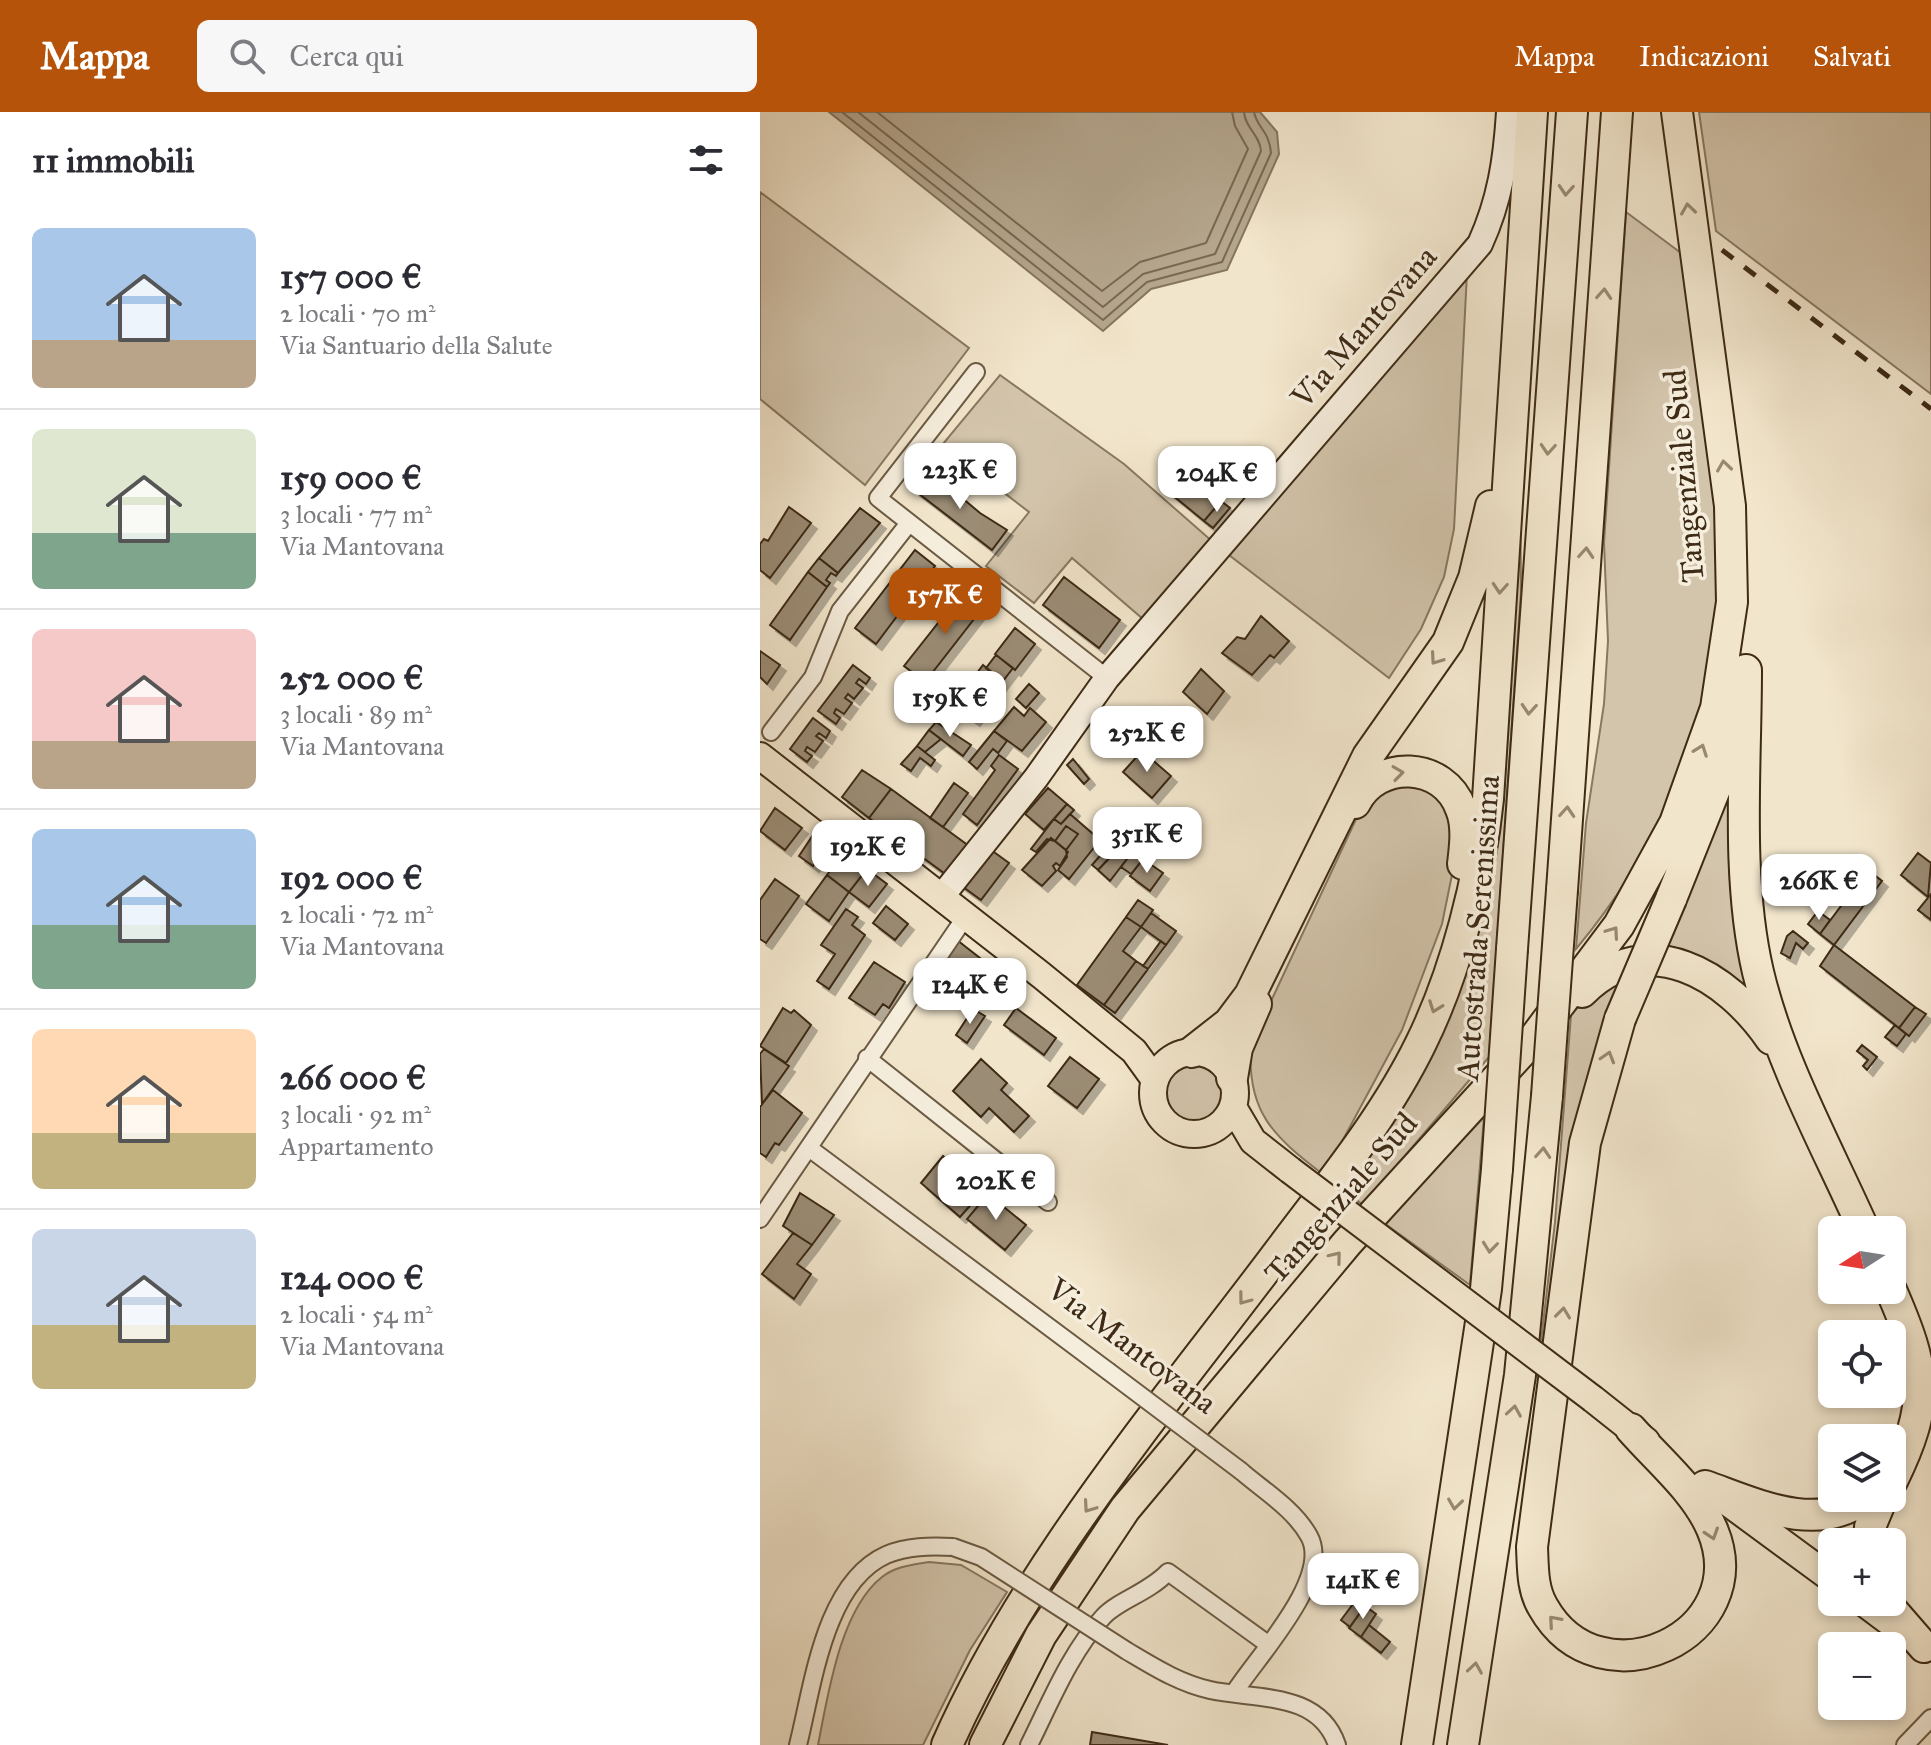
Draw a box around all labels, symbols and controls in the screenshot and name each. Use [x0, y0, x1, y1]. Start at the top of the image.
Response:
search box [197, 20, 757, 92]
text: Mappa [40, 33, 149, 79]
icon: search [225, 34, 269, 78]
text: Cerca qui [289, 38, 404, 74]
text: Mappa [1514, 39, 1595, 74]
text: Indicazioni [1639, 39, 1769, 74]
text: Salvati [1813, 39, 1891, 74]
icon: filters [684, 138, 728, 182]
text: 11 immobili [32, 140, 194, 181]
one-way arrow [1558, 184, 1575, 197]
one-way arrow [1680, 202, 1697, 215]
street label: Via Mantovana [1282, 238, 1445, 417]
text: 157 000 € [280, 256, 422, 297]
icon: home [96, 260, 192, 356]
one-way arrow [1595, 287, 1612, 300]
text: 2 locali · 70 m² [280, 297, 436, 329]
text: Via Santuario della Salute [280, 329, 553, 361]
street label: Tangenziale Sud [1655, 368, 1713, 584]
pin: 223K € [895, 443, 1025, 511]
one-way arrow [1540, 443, 1557, 456]
pin: 204K € [1152, 446, 1282, 514]
text: 223K € [922, 453, 998, 485]
text: 204K € [1176, 456, 1258, 488]
text: 159 000 € [280, 457, 422, 498]
one-way arrow [1716, 459, 1733, 472]
icon: home [96, 461, 192, 557]
text: 3 locali · 77 m² [280, 498, 432, 530]
text: Via Mantovana [280, 530, 444, 562]
one-way arrow [1577, 546, 1594, 559]
pin: 157K € [880, 568, 1010, 636]
text: 157K € [907, 578, 983, 610]
one-way arrow [1492, 582, 1509, 595]
one-way arrow [1431, 651, 1446, 665]
text: 252 000 € [280, 657, 424, 698]
icon: home [96, 661, 192, 757]
pin: 159K € [885, 671, 1015, 739]
text: 159K € [912, 681, 988, 713]
text: 3 locali · 89 m² [280, 698, 432, 730]
one-way arrow [1521, 702, 1538, 715]
pin: 252K € [1082, 706, 1212, 774]
text: 252K € [1108, 716, 1186, 748]
text: Via Mantovana [280, 730, 444, 762]
one-way arrow [1691, 744, 1708, 758]
one-way arrow [1391, 765, 1405, 782]
street label: Autostrada Serenissima [1448, 773, 1508, 1084]
one-way arrow [1558, 805, 1575, 818]
pin: 351K € [1082, 807, 1212, 875]
text: 351K € [1111, 817, 1183, 849]
pin: 192K € [803, 820, 933, 888]
text: 192K € [830, 830, 906, 862]
pin: 266K € [1754, 854, 1884, 922]
text: 192 000 € [280, 857, 423, 898]
icon: home [96, 861, 192, 957]
text: 266K € [1779, 864, 1859, 896]
text: 2 locali · 72 m² [280, 898, 433, 930]
one-way arrow [1603, 926, 1618, 940]
text: Via Mantovana [280, 930, 444, 962]
pin: 124K € [905, 958, 1035, 1026]
text: 124K € [931, 968, 1009, 1000]
one-way arrow [1428, 999, 1444, 1013]
one-way arrow [1599, 1051, 1615, 1065]
text: 266 000 € [280, 1057, 426, 1098]
icon: home [96, 1061, 192, 1157]
text: 3 locali · 92 m² [280, 1098, 431, 1130]
street label: Tangenziale Sud [1256, 1105, 1426, 1291]
text: Appartamento [280, 1130, 434, 1162]
one-way arrow [1534, 1146, 1551, 1159]
pin: 202K € [931, 1154, 1061, 1222]
text: 202K € [956, 1164, 1036, 1196]
north arrow [1818, 1216, 1906, 1304]
map controls [1818, 1216, 1906, 1720]
one-way arrow [1481, 1241, 1498, 1254]
one-way arrow [1326, 1251, 1340, 1266]
text: 124 000 € [280, 1257, 424, 1298]
icon: home [96, 1261, 192, 1357]
street label: Via Mantovana [1039, 1269, 1225, 1423]
one-way arrow [1239, 1290, 1253, 1305]
text: 2 locali · 54 m² [280, 1298, 433, 1330]
one-way arrow [1554, 1306, 1571, 1320]
button: locate [1818, 1320, 1906, 1408]
text: Via Mantovana [280, 1330, 444, 1362]
one-way arrow [1505, 1404, 1522, 1418]
button: layers [1818, 1424, 1906, 1512]
one-way arrow [1447, 1498, 1464, 1511]
one-way arrow [1084, 1499, 1099, 1513]
one-way arrow [1703, 1527, 1719, 1540]
button: + [1818, 1528, 1906, 1616]
pin: 141K € [1298, 1553, 1428, 1621]
text: 141K € [1326, 1563, 1400, 1595]
one-way arrow [1549, 1615, 1564, 1630]
button: − [1818, 1632, 1906, 1720]
one-way arrow [1466, 1661, 1483, 1675]

